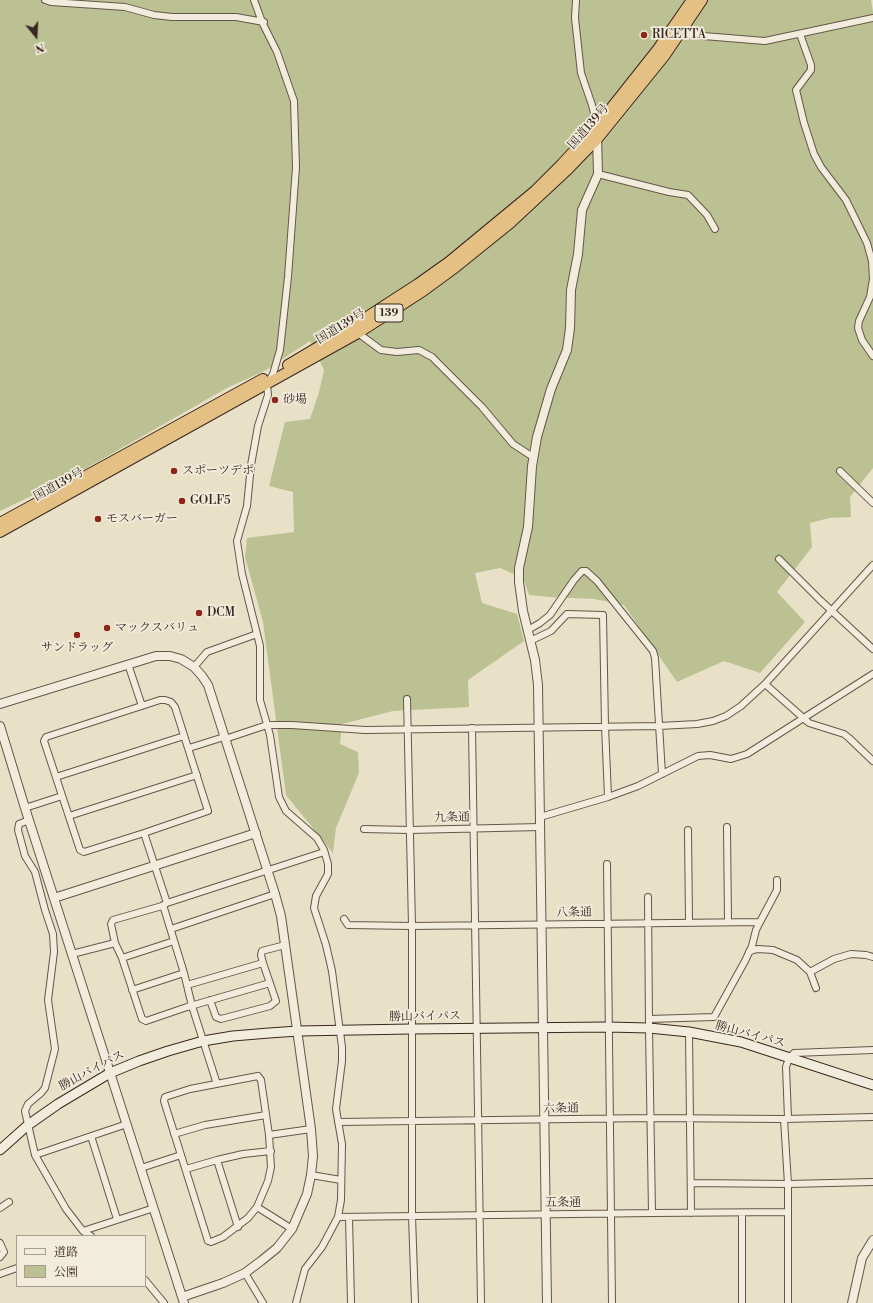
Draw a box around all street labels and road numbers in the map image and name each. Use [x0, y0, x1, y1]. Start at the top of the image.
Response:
street label: 国道139号 [566, 101, 612, 153]
road number: 139 [375, 304, 403, 322]
street label: 国道139号 [314, 307, 368, 347]
street label: 国道139号 [31, 465, 87, 505]
street label: 九条通 [434, 810, 470, 826]
street label: 八条通 [556, 905, 592, 921]
street label: 勝山バイパス [389, 1009, 461, 1025]
street label: 勝山バイパス [713, 1019, 787, 1051]
street label: 勝山バイパス [57, 1048, 127, 1094]
street label: 六条通 [543, 1101, 579, 1117]
street label: 五条通 [545, 1196, 581, 1210]

